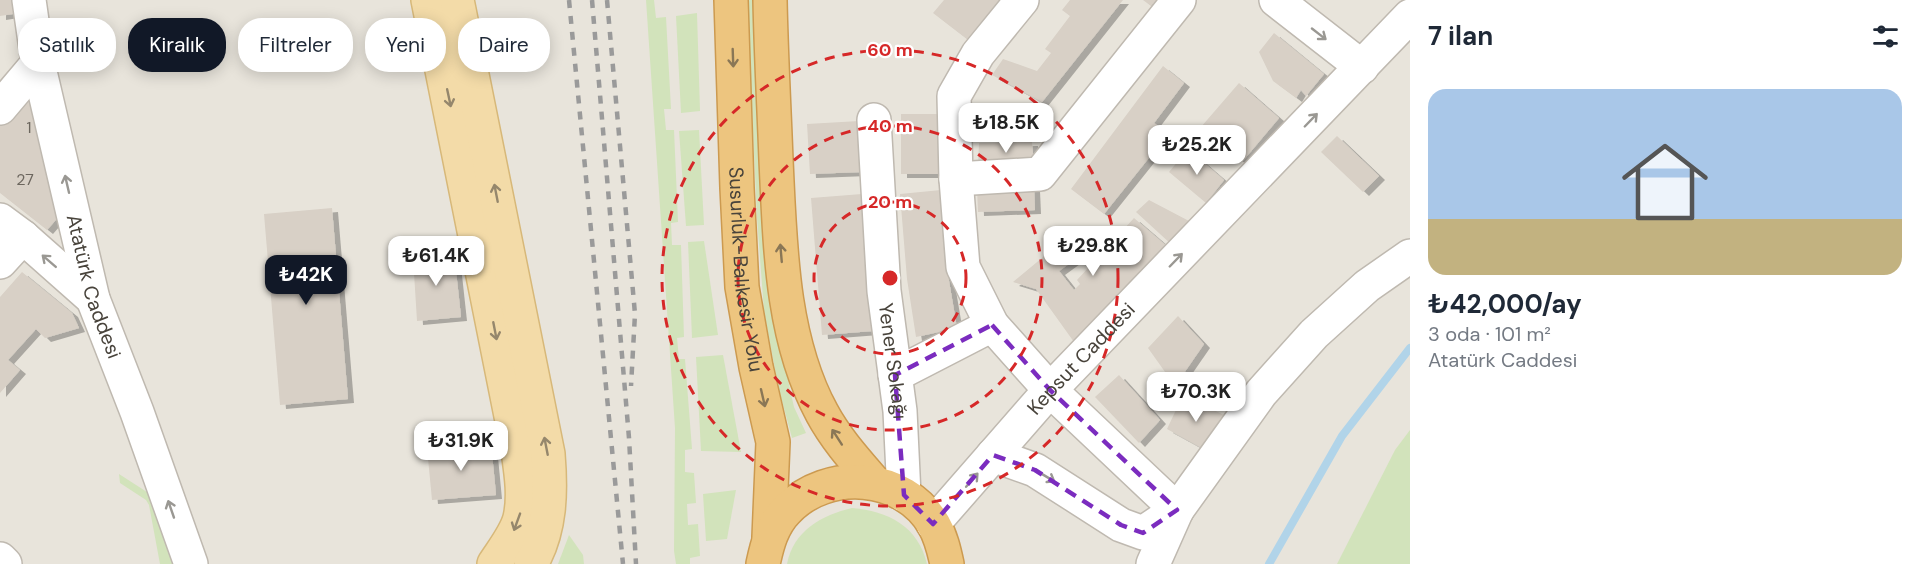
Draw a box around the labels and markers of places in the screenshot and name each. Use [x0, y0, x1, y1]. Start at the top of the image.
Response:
pin: ₺18.5K [957, 103, 1055, 154]
pin: ₺25.2K [1148, 125, 1246, 176]
pin: ₺29.8K [1044, 226, 1142, 277]
pin: ₺61.4K [387, 236, 485, 287]
pin: ₺42K [270, 255, 342, 306]
centre of rings [880, 268, 900, 288]
pin: ₺70.3K [1147, 372, 1245, 423]
pin: ₺31.9K [412, 421, 510, 472]

